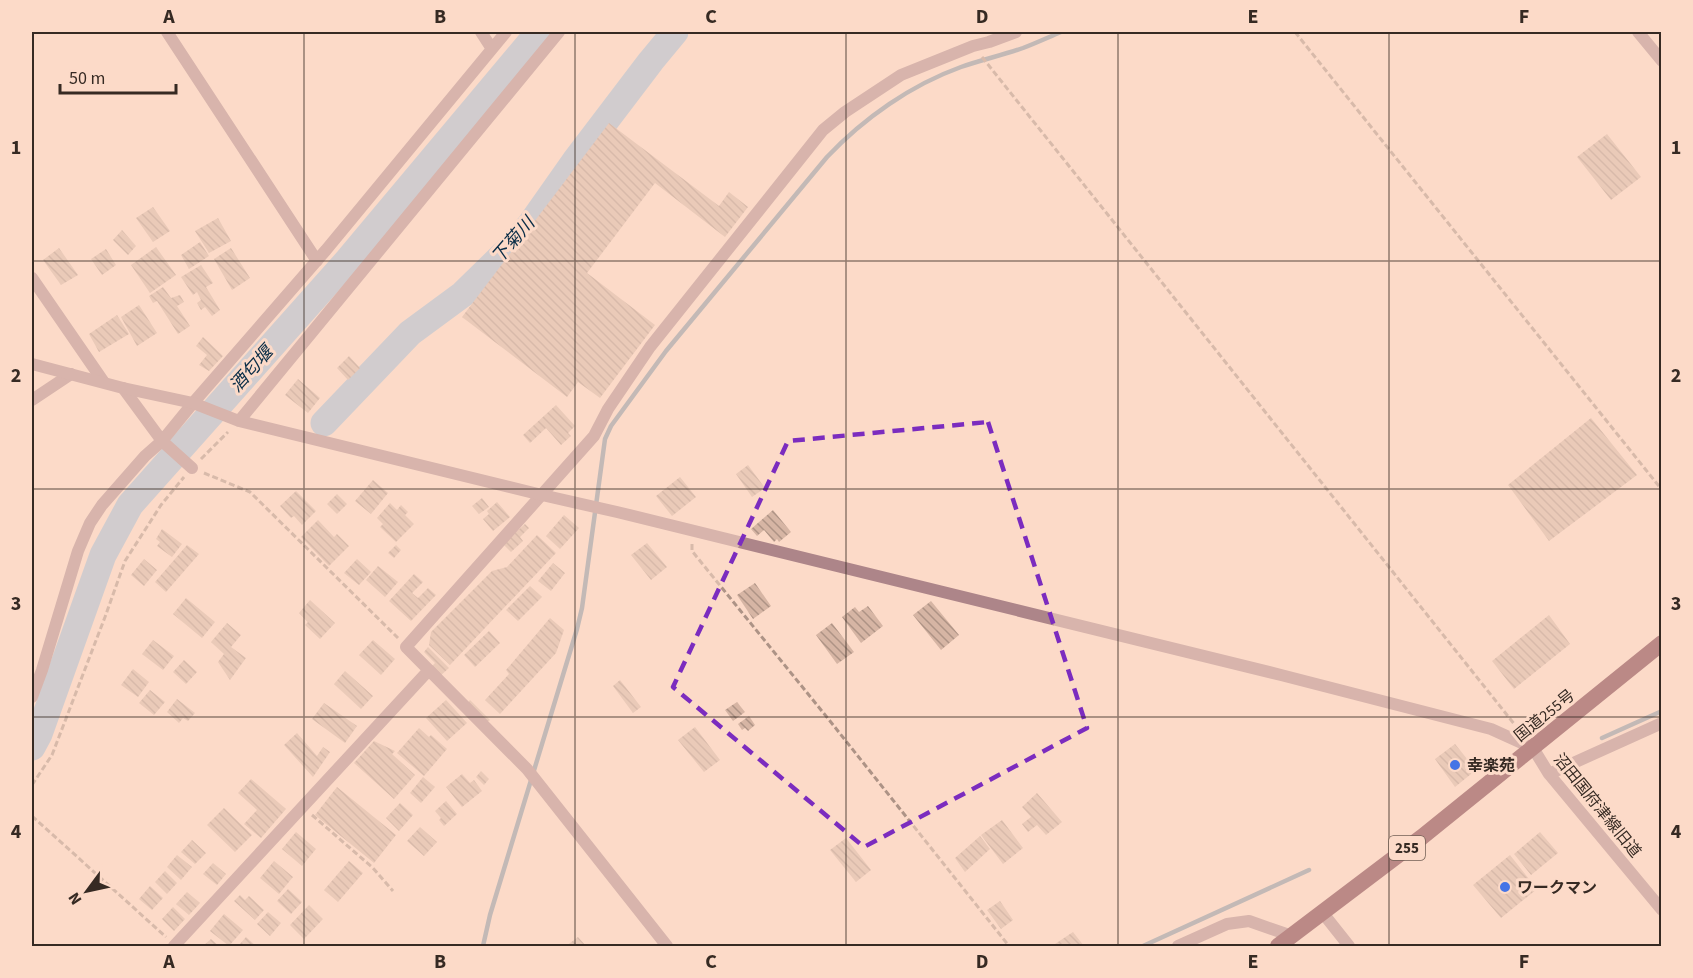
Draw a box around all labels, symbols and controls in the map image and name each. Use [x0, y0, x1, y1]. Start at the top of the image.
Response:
text: A [162, 3, 175, 31]
text: B [434, 3, 446, 31]
text: C [705, 3, 717, 31]
text: D [976, 3, 988, 31]
text: E [1248, 3, 1258, 31]
text: F [1519, 3, 1529, 31]
scale bar [60, 57, 176, 95]
text: 50 m [69, 66, 105, 91]
text: 1 [11, 134, 21, 162]
text: 1 [1671, 134, 1681, 162]
water label: 下菊川 [486, 210, 542, 269]
water label: 酒匂堰 [224, 339, 281, 398]
text: 2 [11, 362, 21, 390]
text: 2 [1671, 362, 1681, 390]
text: 3 [11, 590, 21, 618]
text: 3 [1671, 590, 1681, 618]
street label: 国道255号 [1510, 685, 1579, 747]
street label: 沼田国府津線旧道 [1548, 749, 1646, 862]
place label: 幸楽苑 [1467, 755, 1515, 777]
marker: 幸楽苑 [1448, 758, 1462, 772]
text: 4 [11, 818, 22, 846]
text: 4 [1671, 818, 1682, 846]
road number: 255 [1389, 836, 1425, 860]
north arrow [57, 861, 117, 921]
place label: ワークマン [1517, 877, 1597, 899]
marker: ワークマン [1498, 880, 1512, 894]
text: N [63, 888, 87, 909]
text: A [162, 948, 175, 976]
text: B [434, 948, 446, 976]
text: C [705, 948, 717, 976]
text: D [976, 948, 988, 976]
text: E [1248, 948, 1258, 976]
text: F [1519, 948, 1529, 976]

